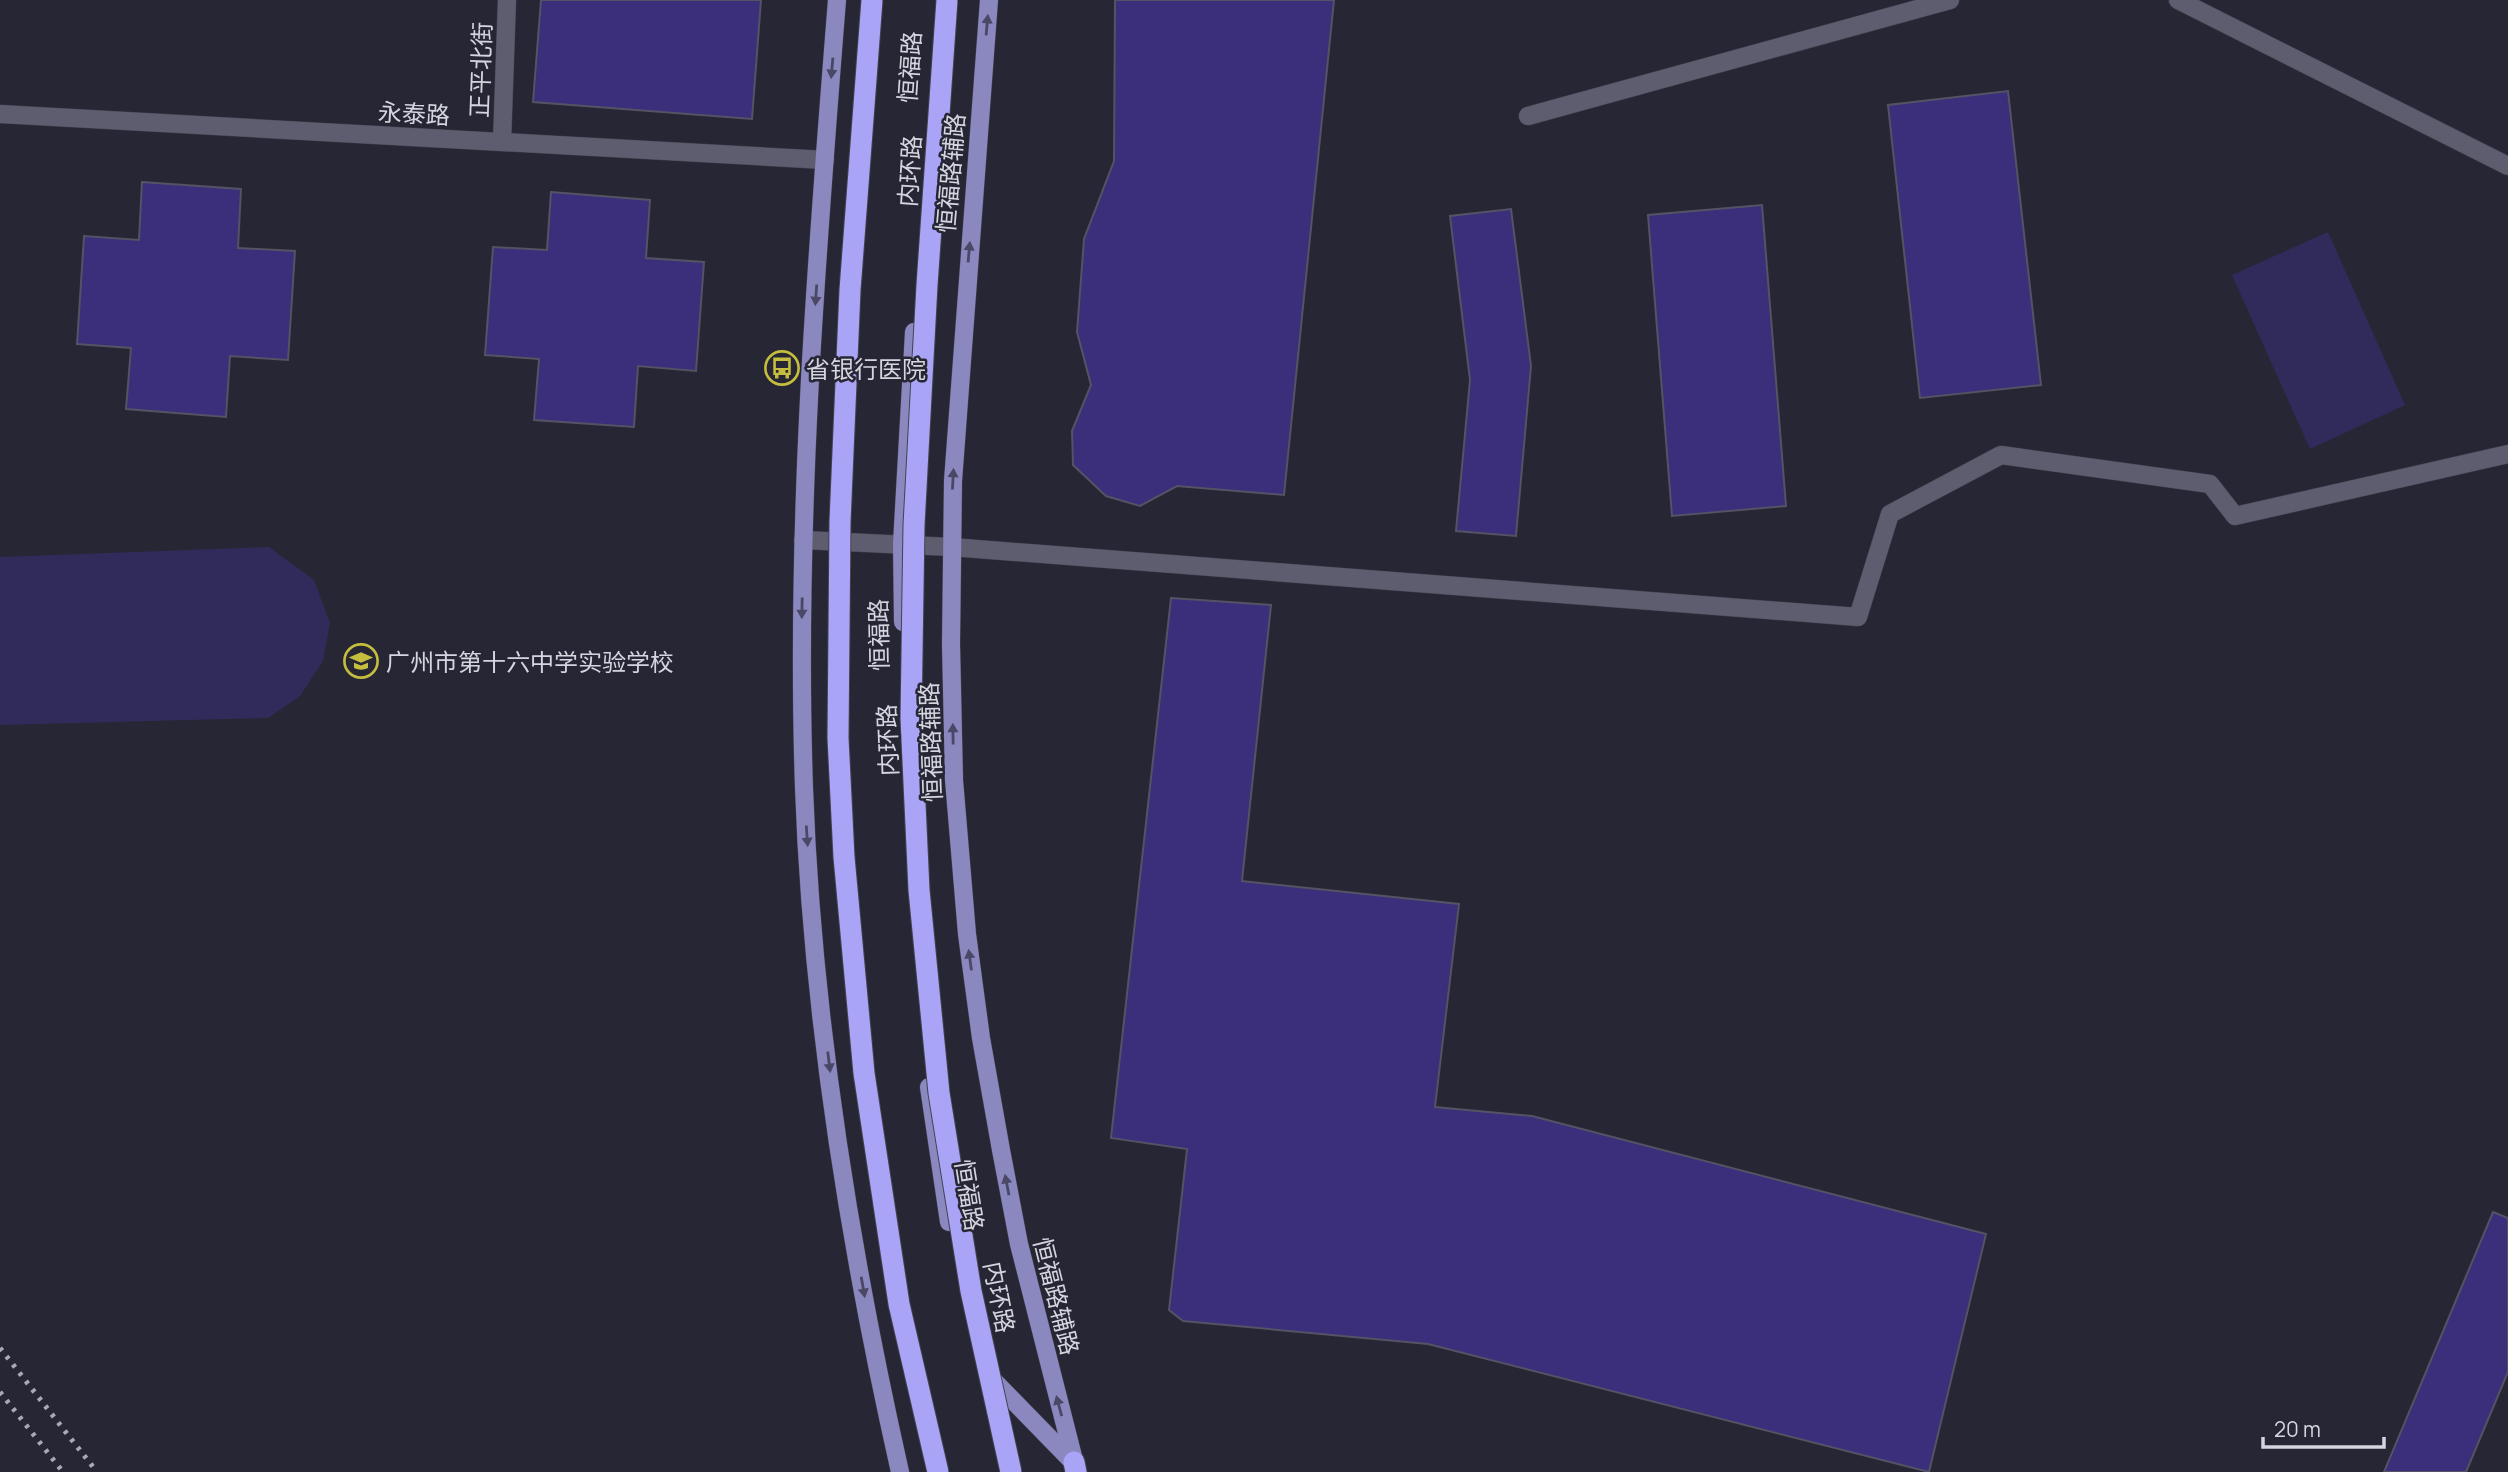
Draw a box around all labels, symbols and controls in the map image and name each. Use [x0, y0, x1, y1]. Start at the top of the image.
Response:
one-way arrow [982, 14, 993, 36]
street label: 正平北街 [462, 21, 498, 119]
street label: 恒福路 [890, 30, 928, 104]
one-way arrow [826, 57, 837, 79]
street label: 永泰路 [377, 95, 451, 131]
street label: 恒福路辅路 [928, 112, 972, 234]
street label: 内环路 [890, 134, 928, 208]
one-way arrow [964, 240, 975, 262]
one-way arrow [810, 284, 821, 306]
bus stop icon: 省银行医院 [763, 349, 801, 387]
place label: 省银行医院 [806, 352, 926, 385]
one-way arrow [948, 467, 959, 489]
one-way arrow [796, 598, 808, 620]
street label: 恒福路 [861, 599, 895, 671]
school or university icon: 广州市第十六中学实验学校 [342, 642, 380, 680]
place label: 广州市第十六中学实验学校 [386, 645, 674, 678]
street label: 恒福路辅路 [911, 681, 949, 803]
street label: 内环路 [869, 703, 905, 777]
one-way arrow [947, 722, 959, 744]
one-way arrow [802, 825, 813, 847]
one-way arrow [965, 949, 976, 971]
one-way arrow [823, 1051, 834, 1073]
street label: 恒福路 [948, 1157, 992, 1233]
one-way arrow [1001, 1174, 1012, 1196]
street label: 恒福路辅路 [1026, 1234, 1088, 1358]
street label: 内环路 [977, 1259, 1023, 1335]
one-way arrow [857, 1276, 868, 1298]
one-way arrow [1053, 1395, 1064, 1417]
scale bar [2263, 1406, 2384, 1450]
text: 20 m [2274, 1415, 2321, 1443]

